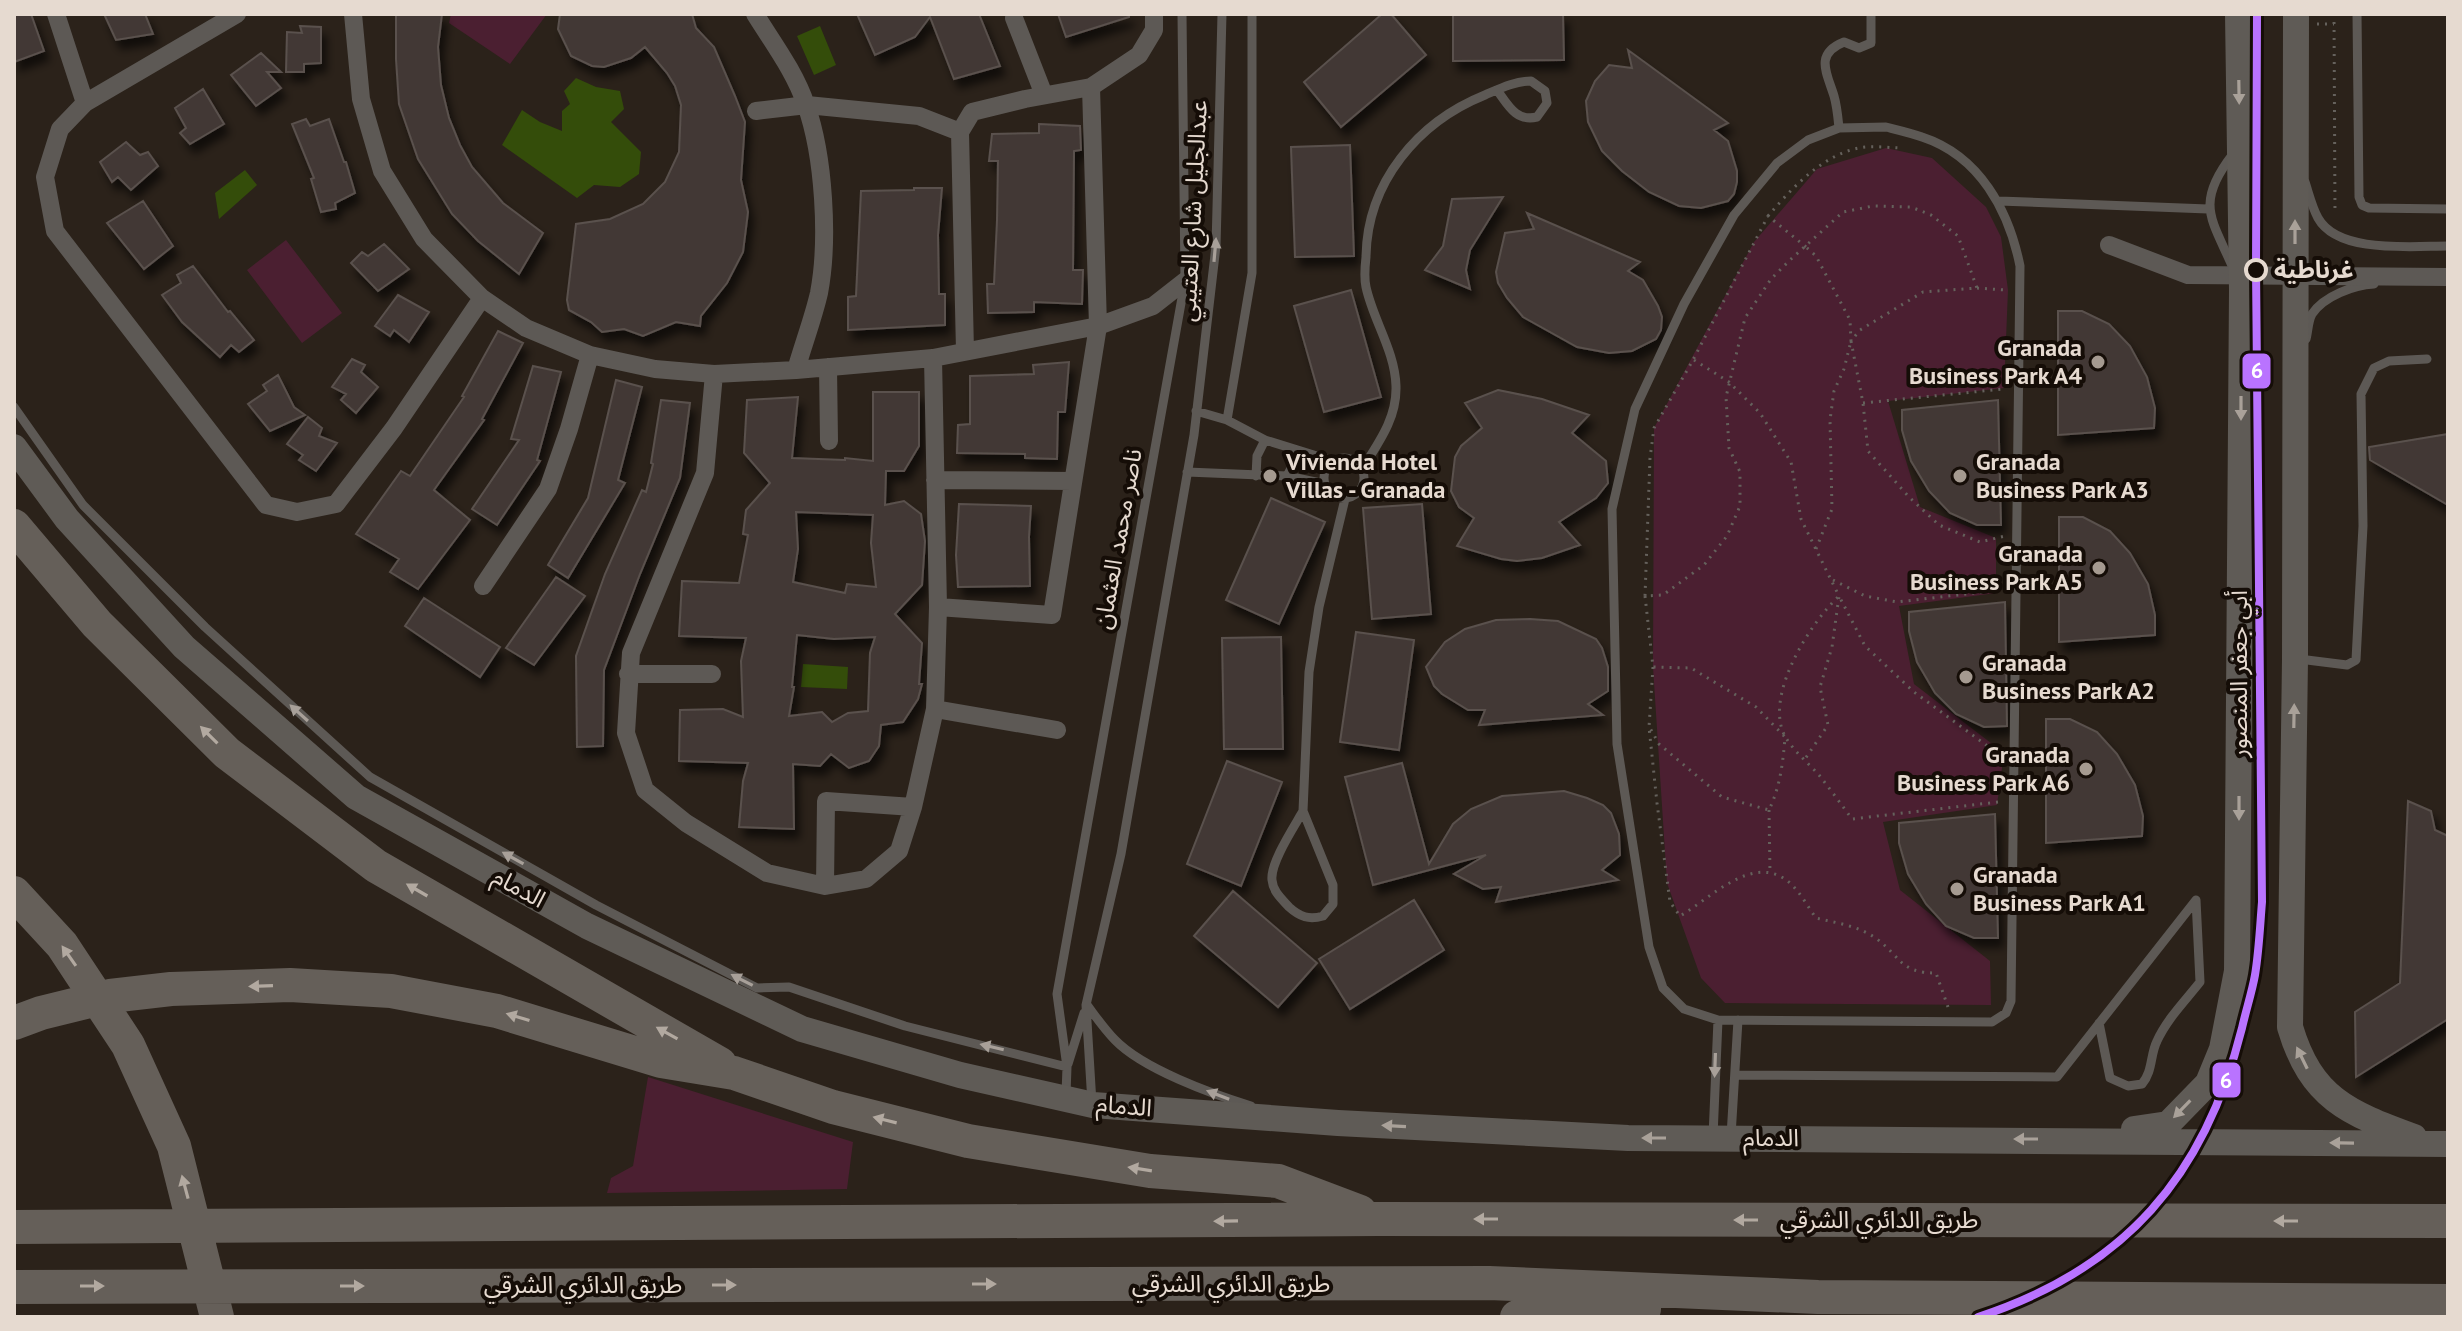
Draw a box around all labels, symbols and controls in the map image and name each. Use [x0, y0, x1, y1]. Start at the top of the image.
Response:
one-way arrow [2233, 80, 2245, 105]
street label: عبدالجليل شارع العتيبي [1171, 99, 1217, 323]
one-way arrow [2289, 219, 2301, 244]
one-way arrow [1209, 237, 1222, 262]
place label: غرناطية [2274, 254, 2354, 285]
marker: غرناطية [2245, 259, 2267, 281]
place label: Granada Business Park A4 [1909, 332, 2082, 391]
line badge: 6 [2241, 352, 2272, 390]
marker: Granada Business Park A4 [2089, 353, 2107, 371]
text: 6 [2251, 356, 2263, 384]
one-way arrow [2235, 396, 2247, 421]
street label: ناصر محمد العثمان [1086, 446, 1149, 632]
place label: Vivienda Hotel Villas - Granada [1285, 446, 1445, 505]
place label: Granada Business Park A3 [1976, 446, 2149, 505]
marker: Vivienda Hotel Villas - Granada [1261, 467, 1279, 485]
marker: Granada Business Park A3 [1951, 467, 1969, 485]
place label: Granada Business Park A5 [1910, 538, 2083, 597]
marker: Granada Business Park A5 [2090, 559, 2108, 577]
street label: أبي جعفر المنصور [2223, 590, 2258, 759]
place label: Granada Business Park A2 [1982, 647, 2155, 706]
marker: Granada Business Park A2 [1957, 668, 1975, 686]
one-way arrow [2288, 703, 2301, 728]
one-way arrow [290, 704, 309, 722]
one-way arrow [200, 726, 219, 744]
place label: Granada Business Park A6 [1897, 739, 2070, 798]
marker: Granada Business Park A6 [2077, 760, 2095, 778]
one-way arrow [2232, 796, 2245, 821]
one-way arrow [502, 851, 524, 865]
place label: Granada Business Park A1 [1973, 859, 2146, 918]
street label: الدمام [486, 860, 551, 917]
marker: Granada Business Park A1 [1948, 880, 1966, 898]
one-way arrow [405, 883, 428, 897]
one-way arrow [62, 945, 77, 966]
one-way arrow [731, 973, 754, 987]
one-way arrow [248, 980, 273, 993]
one-way arrow [506, 1010, 530, 1023]
one-way arrow [655, 1026, 678, 1040]
one-way arrow [979, 1040, 1004, 1053]
one-way arrow [2295, 1046, 2309, 1069]
one-way arrow [1708, 1053, 1721, 1078]
line badge: 6 [2211, 1061, 2242, 1099]
text: 6 [2220, 1066, 2232, 1094]
street label: الدمام [1095, 1088, 1153, 1126]
one-way arrow [1206, 1088, 1230, 1101]
one-way arrow [2173, 1099, 2192, 1118]
one-way arrow [873, 1114, 898, 1126]
one-way arrow [1381, 1119, 1406, 1132]
street label: الدمام [1743, 1122, 1799, 1156]
one-way arrow [1641, 1132, 1666, 1144]
one-way arrow [2013, 1133, 2038, 1145]
one-way arrow [2329, 1137, 2354, 1149]
one-way arrow [1127, 1162, 1152, 1175]
one-way arrow [178, 1174, 190, 1199]
street label: طريق الدائري الشرقي [1780, 1204, 1978, 1239]
one-way arrow [1473, 1213, 1498, 1225]
one-way arrow [1733, 1214, 1758, 1226]
one-way arrow [1213, 1215, 1238, 1227]
one-way arrow [2273, 1215, 2298, 1227]
street label: طريق الدائري الشرقي [1132, 1268, 1330, 1303]
street label: طريق الدائري الشرقي [484, 1269, 682, 1304]
one-way arrow [972, 1278, 997, 1290]
one-way arrow [712, 1279, 737, 1291]
one-way arrow [80, 1280, 105, 1292]
one-way arrow [340, 1280, 365, 1292]

